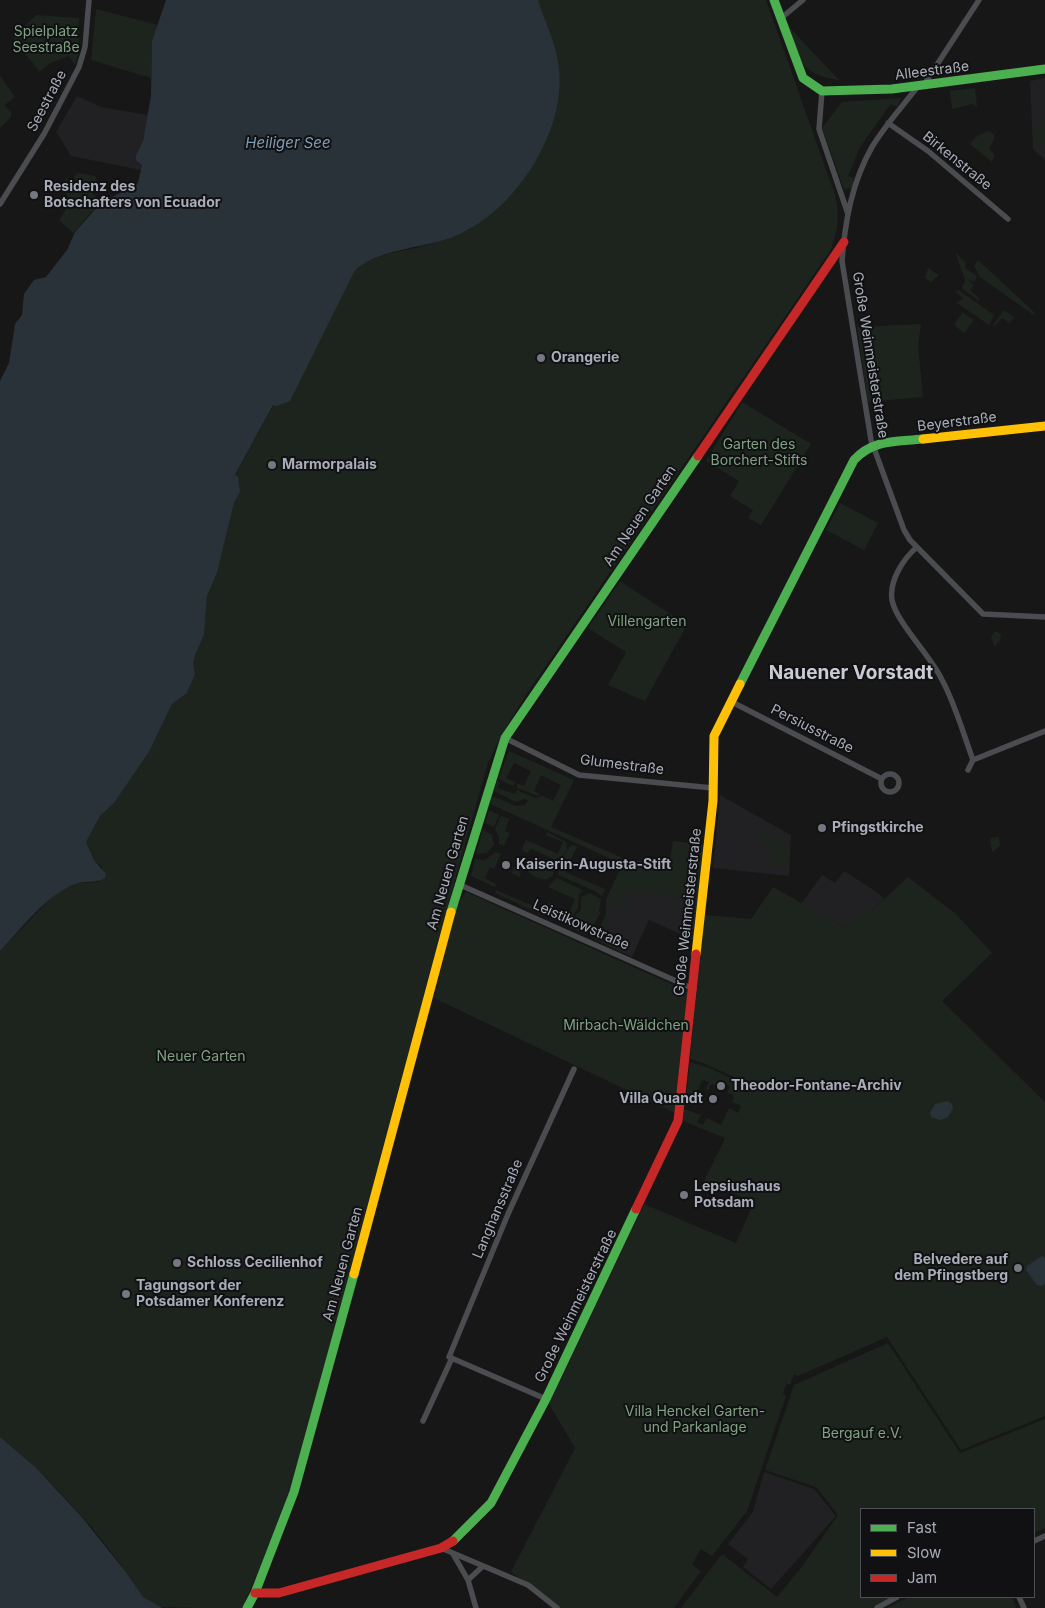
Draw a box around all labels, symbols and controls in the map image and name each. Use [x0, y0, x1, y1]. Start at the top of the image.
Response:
park label: Spielplatz Seestraße [12, 24, 80, 56]
street label: Alleestraße [894, 58, 970, 84]
street label: Seestraße [24, 67, 70, 135]
street label: Birkenstraße [919, 128, 995, 194]
water label: Heiliger See [245, 134, 331, 152]
place label: Residenz des Botschafters von Ecuador [44, 179, 220, 212]
marker: Residenz des Botschafters von Ecuador [28, 189, 40, 201]
street label: Große Weinmeisterstraße [849, 270, 891, 440]
place label: Orangerie [551, 350, 619, 366]
marker: Orangerie [535, 352, 547, 364]
street label: Beyerstraße [916, 409, 998, 435]
park label: Garten des Borchert-Stifts [711, 437, 807, 470]
place label: Marmorpalais [282, 457, 377, 473]
marker: Marmorpalais [266, 459, 278, 471]
street label: Am Neuen Garten [600, 462, 680, 570]
park label: Villengarten [607, 614, 687, 630]
district label: Nauener Vorstadt [769, 662, 933, 684]
street label: Persiusstraße [768, 701, 856, 757]
street label: Glumestraße [579, 752, 665, 778]
street label: Am Neuen Garten [424, 814, 472, 932]
place label: Pfingstkirche [832, 820, 924, 836]
marker: Pfingstkirche [816, 822, 828, 834]
street label: Große Weinmeisterstraße [671, 827, 705, 997]
place label: Kaiserin-Augusta-Stift [516, 857, 671, 873]
marker: Kaiserin-Augusta-Stift [500, 859, 512, 871]
street label: Leistikowstraße [530, 896, 632, 954]
park label: Mirbach-Wäldchen [563, 1018, 689, 1034]
park label: Neuer Garten [156, 1049, 246, 1065]
place label: Theodor-Fontane-Archiv [731, 1078, 902, 1094]
marker: Theodor-Fontane-Archiv [715, 1080, 727, 1092]
place label: Villa Quandt [619, 1091, 703, 1107]
marker: Villa Quandt [707, 1093, 719, 1105]
street label: Langhansstraße [469, 1157, 527, 1261]
place label: Lepsiushaus Potsdam [694, 1179, 781, 1212]
marker: Lepsiushaus Potsdam [678, 1189, 690, 1201]
street label: Am Neuen Garten [320, 1205, 366, 1323]
street label: Große Weinmeisterstraße [532, 1227, 620, 1385]
place label: Belvedere auf dem Pfingstberg [894, 1252, 1008, 1284]
place label: Schloss Cecilienhof [187, 1255, 323, 1271]
marker: Schloss Cecilienhof [171, 1257, 183, 1269]
marker: Belvedere auf dem Pfingstberg [1012, 1262, 1024, 1274]
place label: Tagungsort der Potsdamer Konferenz [136, 1278, 284, 1310]
marker: Tagungsort der Potsdamer Konferenz [120, 1288, 132, 1300]
park label: Villa Henckel Garten- und Parkanlage [625, 1404, 765, 1436]
park label: Bergauf e.V. [822, 1426, 902, 1442]
legend [860, 1508, 1035, 1598]
text: Fast [907, 1518, 937, 1537]
text: Slow [907, 1543, 941, 1562]
text: Jam [907, 1568, 937, 1587]

